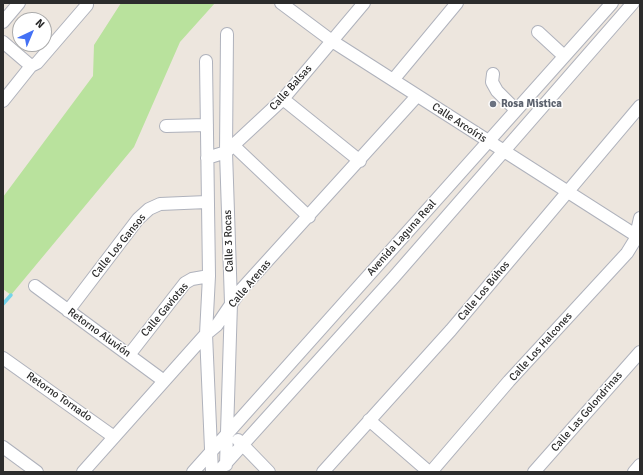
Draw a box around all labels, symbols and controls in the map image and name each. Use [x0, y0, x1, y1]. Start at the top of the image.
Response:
north arrow [12, 12, 52, 52]
text: N [33, 16, 47, 31]
street label: Calle Balsas [267, 62, 315, 114]
place label: Rosa Mistica [501, 97, 562, 111]
marker: Rosa Mistica [488, 99, 498, 109]
street label: Calle Arcoíris [429, 100, 489, 146]
street label: Avenida Laguna Real [364, 197, 440, 279]
street label: Calle 3 Rocas [221, 210, 237, 272]
street label: Calle Los Gansos [89, 211, 149, 281]
street label: Calle Arenas [226, 257, 274, 311]
street label: Calle Los Búhos [455, 258, 513, 324]
street label: Calle Gaviotas [139, 280, 191, 340]
street label: Retorno Aluvión [65, 306, 133, 360]
street label: Calle Los Halcones [507, 310, 575, 384]
street label: Calle Las Golondrinas [549, 369, 625, 455]
street label: Retorno Tornado [24, 370, 94, 424]

